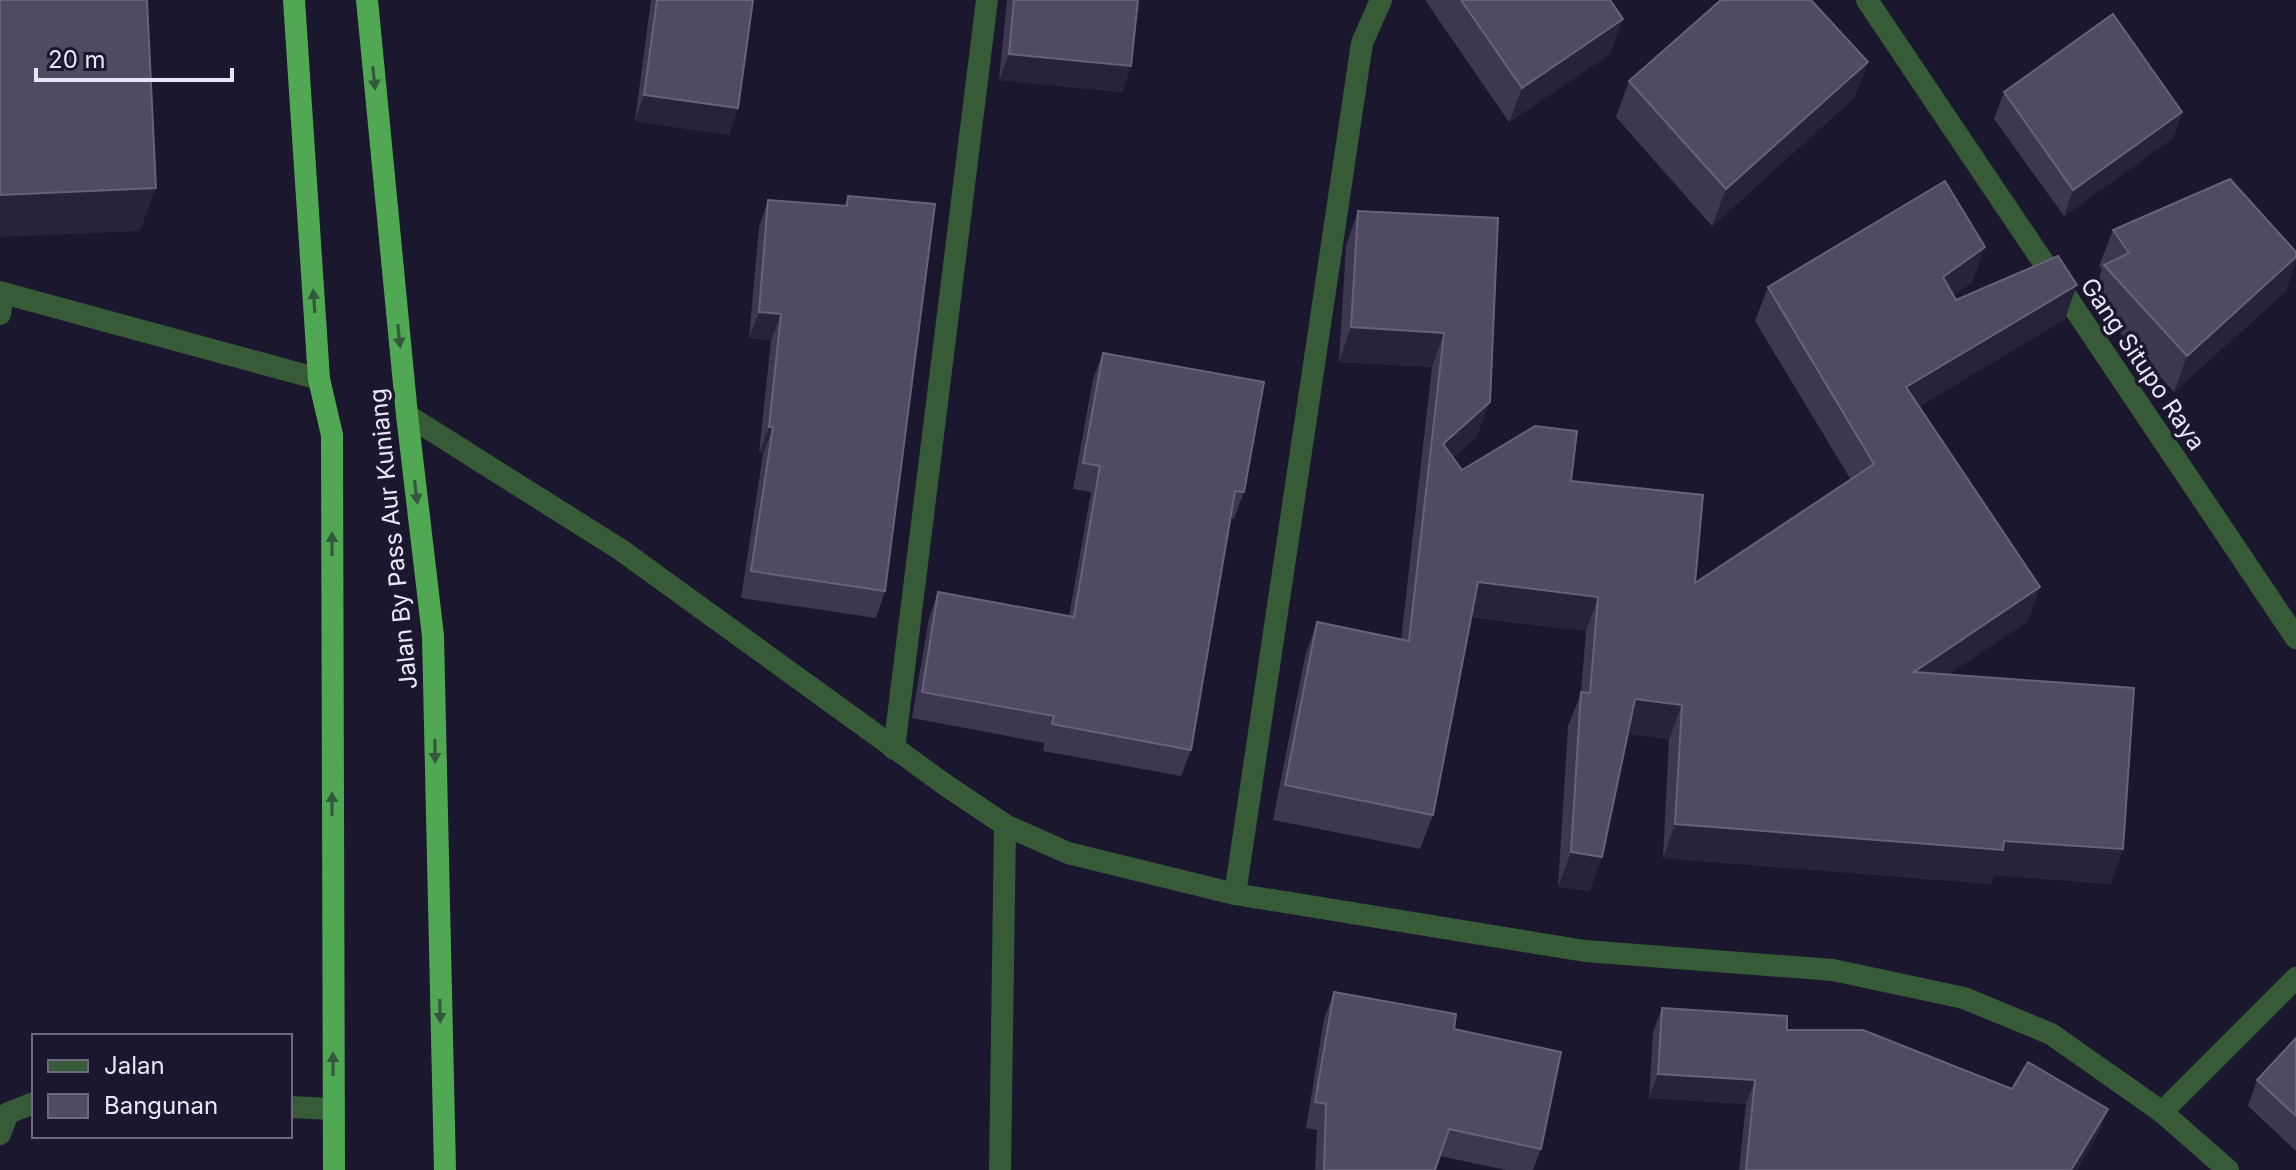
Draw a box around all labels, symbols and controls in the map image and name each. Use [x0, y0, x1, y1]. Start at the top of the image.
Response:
scale bar [36, 32, 232, 82]
text: 20 m [48, 45, 106, 74]
one-way arrow [368, 66, 381, 91]
street label: Gang Situpo Raya [2075, 272, 2211, 456]
one-way arrow [307, 288, 320, 313]
one-way arrow [393, 324, 406, 349]
street label: Jalan By Pass Aur Kuniang [363, 387, 423, 691]
one-way arrow [410, 480, 423, 505]
one-way arrow [326, 531, 338, 556]
one-way arrow [429, 739, 442, 764]
one-way arrow [326, 791, 338, 816]
one-way arrow [434, 999, 446, 1024]
legend [32, 1034, 292, 1138]
text: Jalan [104, 1051, 165, 1080]
one-way arrow [327, 1051, 339, 1076]
text: Bangunan [104, 1091, 218, 1120]

